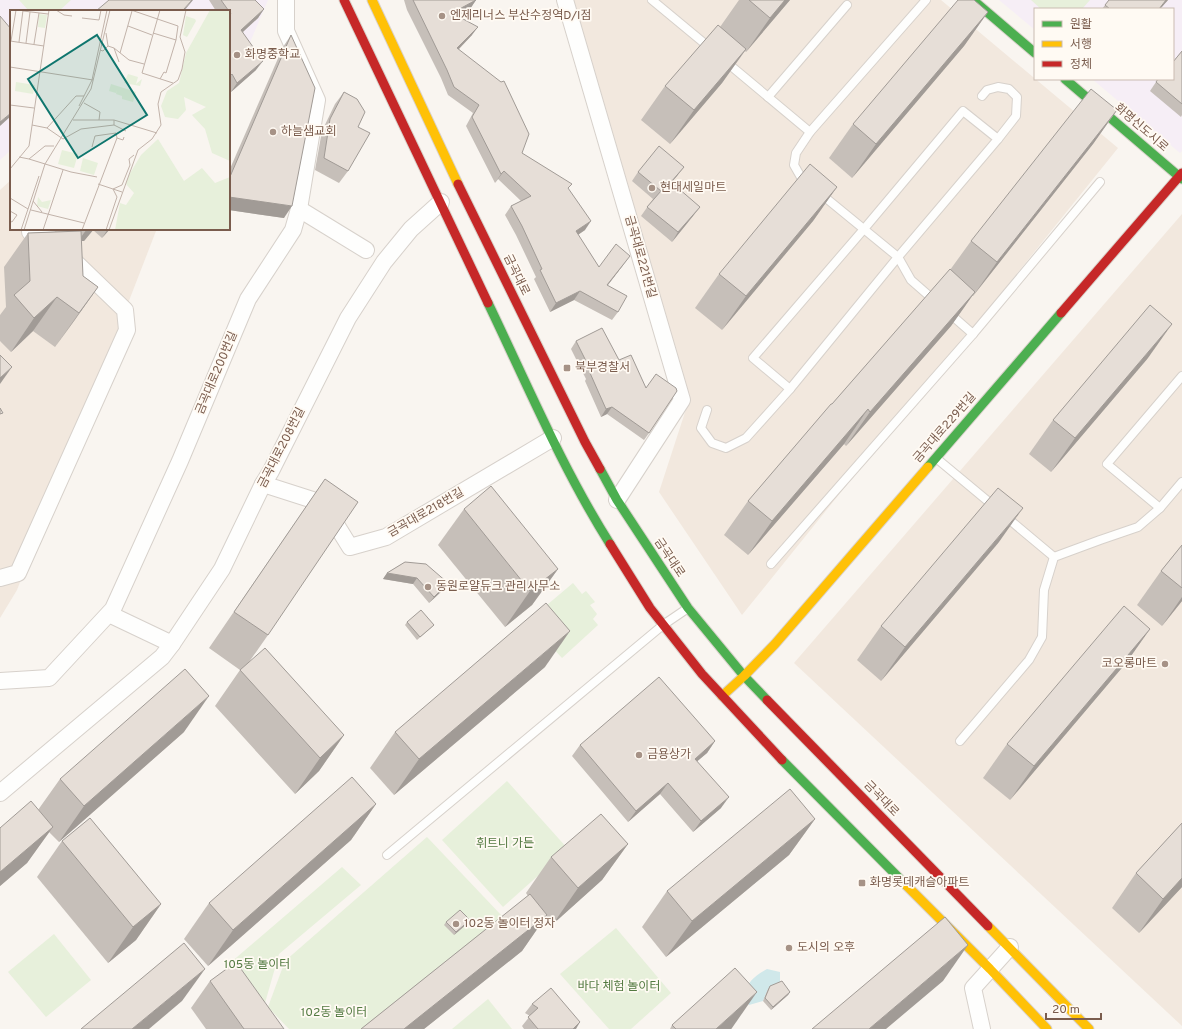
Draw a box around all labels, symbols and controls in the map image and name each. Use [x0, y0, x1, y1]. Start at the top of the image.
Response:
place label: 엔제리너스 부산수정역D/I점 [450, 8, 591, 24]
legend [1034, 8, 1174, 80]
inset map [10, 10, 230, 230]
marker: 엔제리너스 부산수정역D/I점 [437, 11, 447, 21]
text: 원활 [1070, 17, 1092, 33]
text: 서행 [1070, 37, 1092, 53]
place label: 화명중학교 [245, 47, 300, 63]
marker: 화명중학교 [232, 50, 242, 60]
text: 정체 [1070, 57, 1092, 73]
street label: 화명신도시로 [1111, 100, 1171, 156]
place label: 하늘샘교회 [281, 124, 336, 140]
marker: 하늘샘교회 [268, 127, 278, 137]
place label: 현대세일마트 [660, 180, 726, 196]
marker: 현대세일마트 [647, 183, 657, 193]
street label: 금곡대로221번길 [621, 214, 659, 300]
street label: 금곡대로 [499, 252, 533, 298]
street label: 금곡대로200번길 [192, 329, 242, 417]
place label: 북부경찰서 [575, 360, 630, 376]
marker: 북부경찰서 [562, 363, 572, 373]
street label: 금곡대로229번길 [910, 390, 980, 466]
street label: 금곡대로208번길 [255, 405, 309, 491]
street label: 금곡대로218번길 [385, 485, 467, 541]
street label: 금곡대로 [650, 535, 688, 581]
place label: 동원로얄듀크 관리사무소 [436, 579, 560, 595]
marker: 동원로얄듀크 관리사무소 [423, 582, 433, 592]
place label: 코오롱마트 [1102, 656, 1157, 672]
marker: 코오롱마트 [1160, 659, 1170, 669]
place label: 금용상가 [647, 747, 691, 763]
marker: 금용상가 [634, 750, 644, 760]
street label: 금곡대로 [860, 778, 902, 820]
park label: 휘트니 가든 [476, 836, 534, 852]
place label: 화명롯데캐슬아파트 [870, 875, 969, 891]
marker: 화명롯데캐슬아파트 [857, 878, 867, 888]
place label: 102동 놀이터 정자 [464, 916, 555, 932]
marker: 102동 놀이터 정자 [451, 919, 461, 929]
place label: 도시의 오후 [797, 940, 855, 956]
marker: 도시의 오후 [784, 943, 794, 953]
park label: 105동 놀이터 [224, 957, 290, 973]
park label: 바다 체험 놀이터 [578, 979, 660, 995]
scale bar [1046, 995, 1101, 1021]
text: 20 m [1052, 1002, 1080, 1018]
park label: 102동 놀이터 [301, 1005, 367, 1021]

